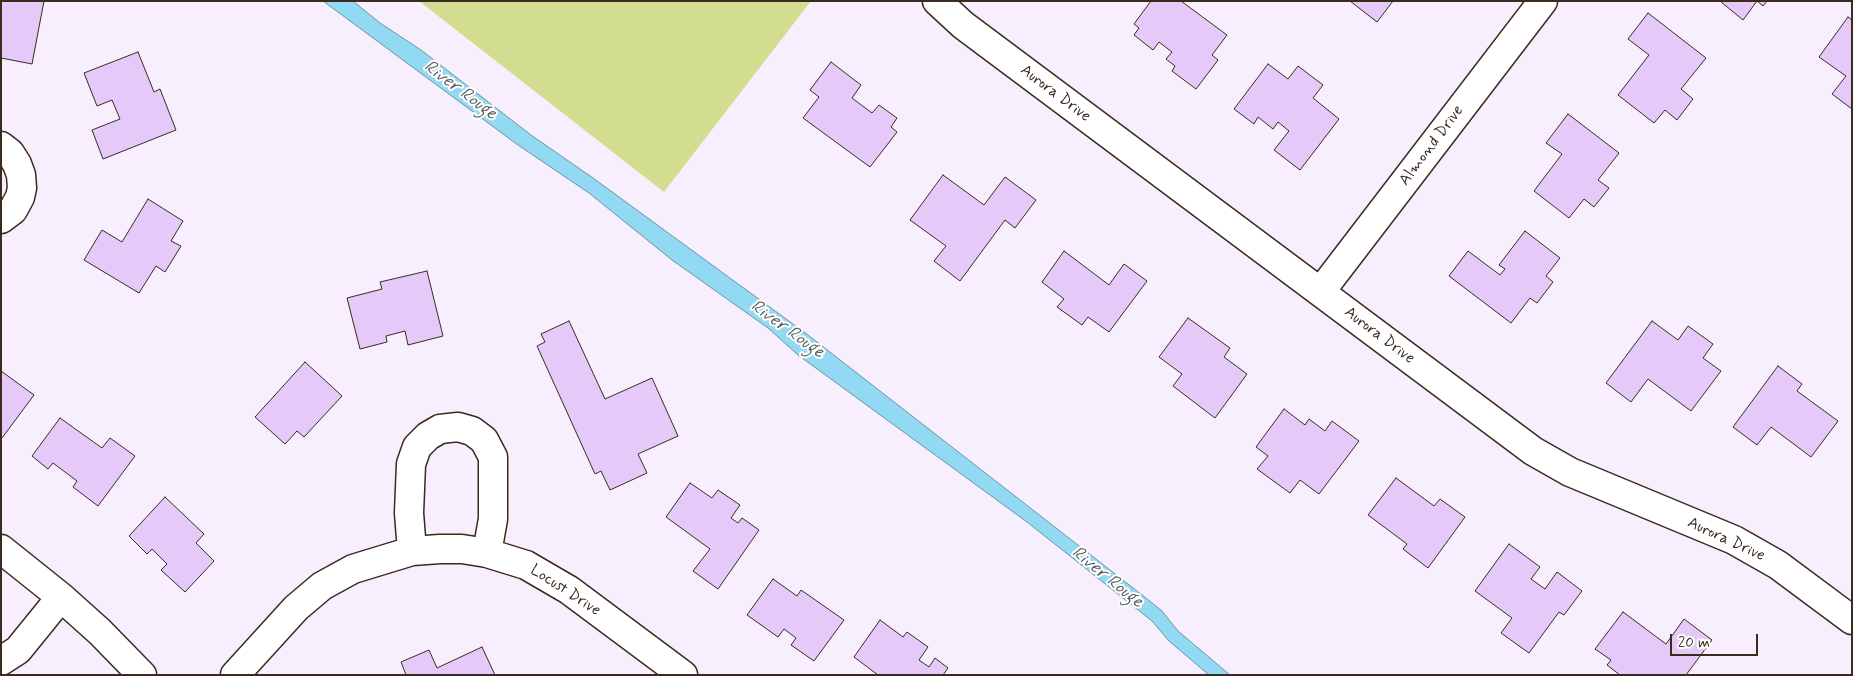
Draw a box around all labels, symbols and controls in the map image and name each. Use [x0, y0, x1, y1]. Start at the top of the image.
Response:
water label: River Rouge [419, 56, 501, 126]
street label: Aurora Drive [1016, 61, 1094, 127]
street label: Almond Drive [1396, 102, 1468, 190]
water label: River Rouge [746, 296, 828, 364]
street label: Aurora Drive [1340, 303, 1418, 369]
street label: Aurora Drive [1684, 514, 1768, 566]
water label: River Rouge [1067, 543, 1147, 613]
street label: Locust Drive [526, 561, 604, 621]
scale bar [1673, 624, 1760, 656]
text: 20 m [1678, 633, 1710, 653]

